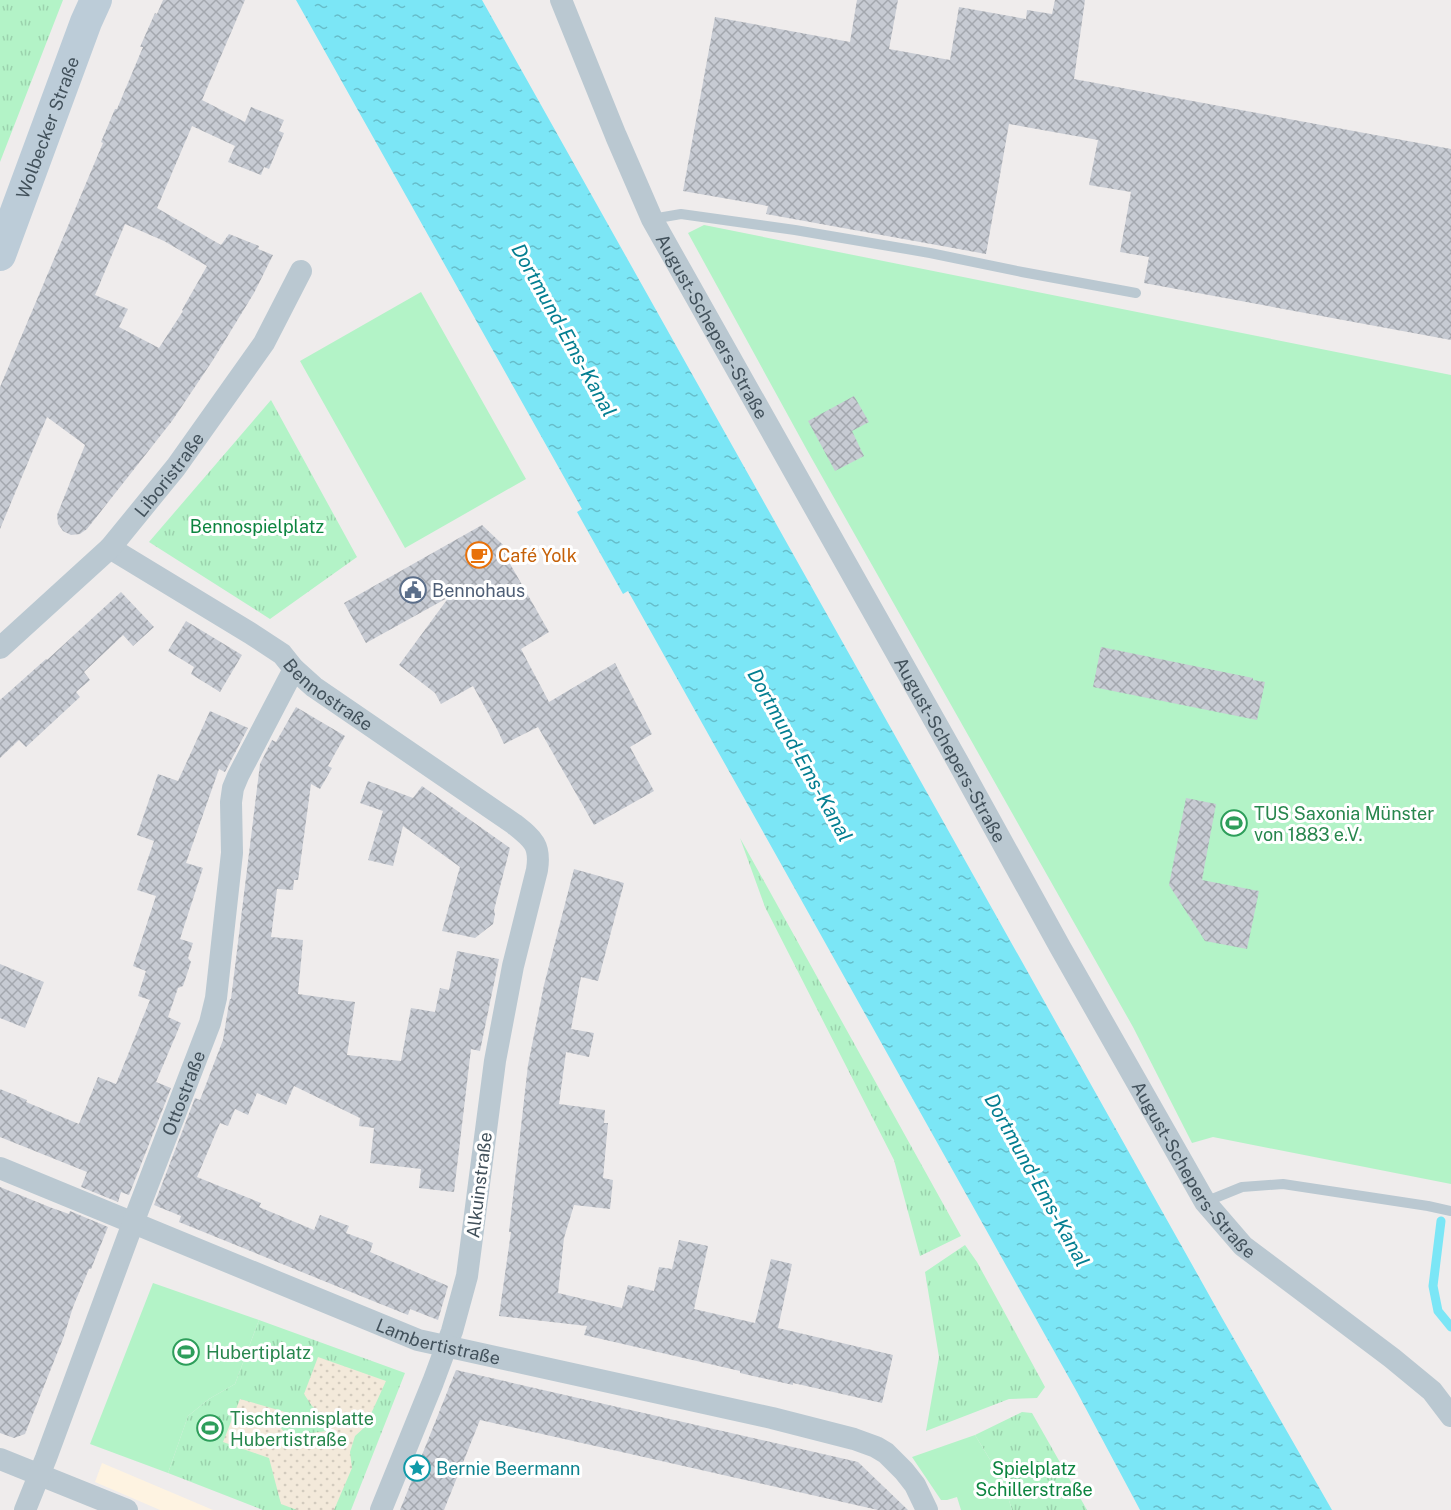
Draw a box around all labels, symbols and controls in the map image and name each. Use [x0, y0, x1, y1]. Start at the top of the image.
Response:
street label: Wolbecker Straße [11, 53, 83, 201]
street label: August-Schepers-Straße [652, 230, 773, 422]
water label: Dortmund-Ems-Kanal [506, 239, 622, 421]
street label: Liboristraße [130, 428, 208, 521]
park label: Bennospielplatz [190, 516, 324, 537]
cafe icon: Café Yolk [464, 540, 494, 570]
place label: Café Yolk [498, 545, 577, 566]
public building icon: Bennohaus [398, 575, 428, 605]
place label: Bennohaus [432, 580, 525, 601]
street label: August-Schepers-Straße [890, 653, 1011, 846]
street label: Bennostraße [279, 654, 377, 735]
water label: Dortmund-Ems-Kanal [742, 664, 858, 846]
place label: TUS Saxonia Münster von 1883 e.V. [1254, 803, 1434, 845]
sports icon: TUS Saxonia Münster von 1883 e.V. [1219, 808, 1249, 838]
street label: Ottostraße [157, 1047, 209, 1139]
street label: August-Schepers-Straße [1128, 1077, 1260, 1262]
water label: Dortmund-Ems-Kanal [979, 1089, 1095, 1271]
street label: Alkuinstraße [462, 1131, 496, 1239]
street label: Lambertistraße [373, 1313, 502, 1368]
sports icon: Hubertiplatz [171, 1337, 201, 1367]
place label: Hubertiplatz [206, 1342, 311, 1363]
place label: Tischtennisplatte Hubertistraße [230, 1408, 374, 1450]
sports icon: Tischtennisplatte Hubertistraße [195, 1413, 225, 1443]
place icon: Bernie Beermann [402, 1453, 432, 1483]
place label: Bernie Beermann [436, 1458, 581, 1479]
park label: Spielplatz Schillerstraße [975, 1458, 1093, 1500]

